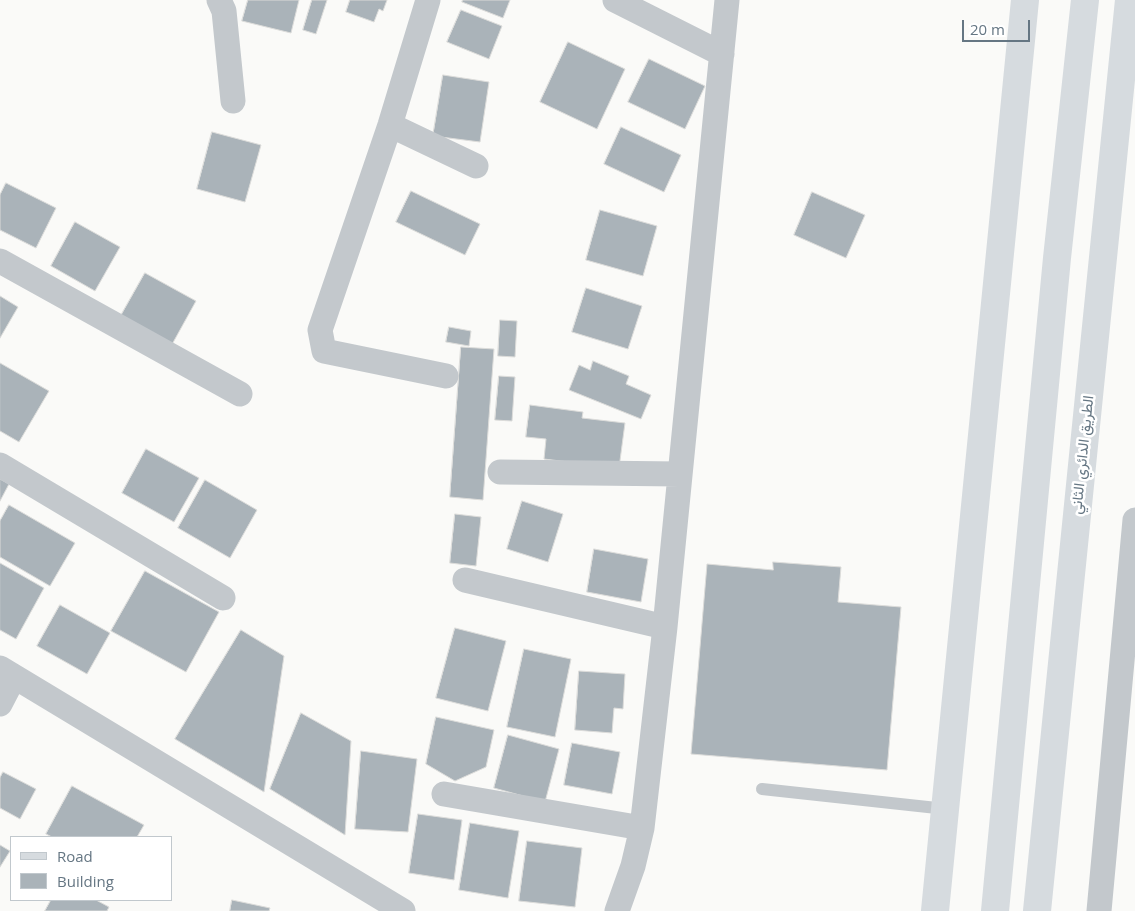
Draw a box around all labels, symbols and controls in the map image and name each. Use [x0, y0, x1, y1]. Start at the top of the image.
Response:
scale bar [965, 10, 1032, 42]
text: 20 m [970, 19, 1005, 39]
street label: الطريق الدائري الثاني [1068, 395, 1098, 515]
legend [10, 836, 172, 901]
text: Road [57, 846, 93, 866]
text: Building [57, 871, 114, 891]

